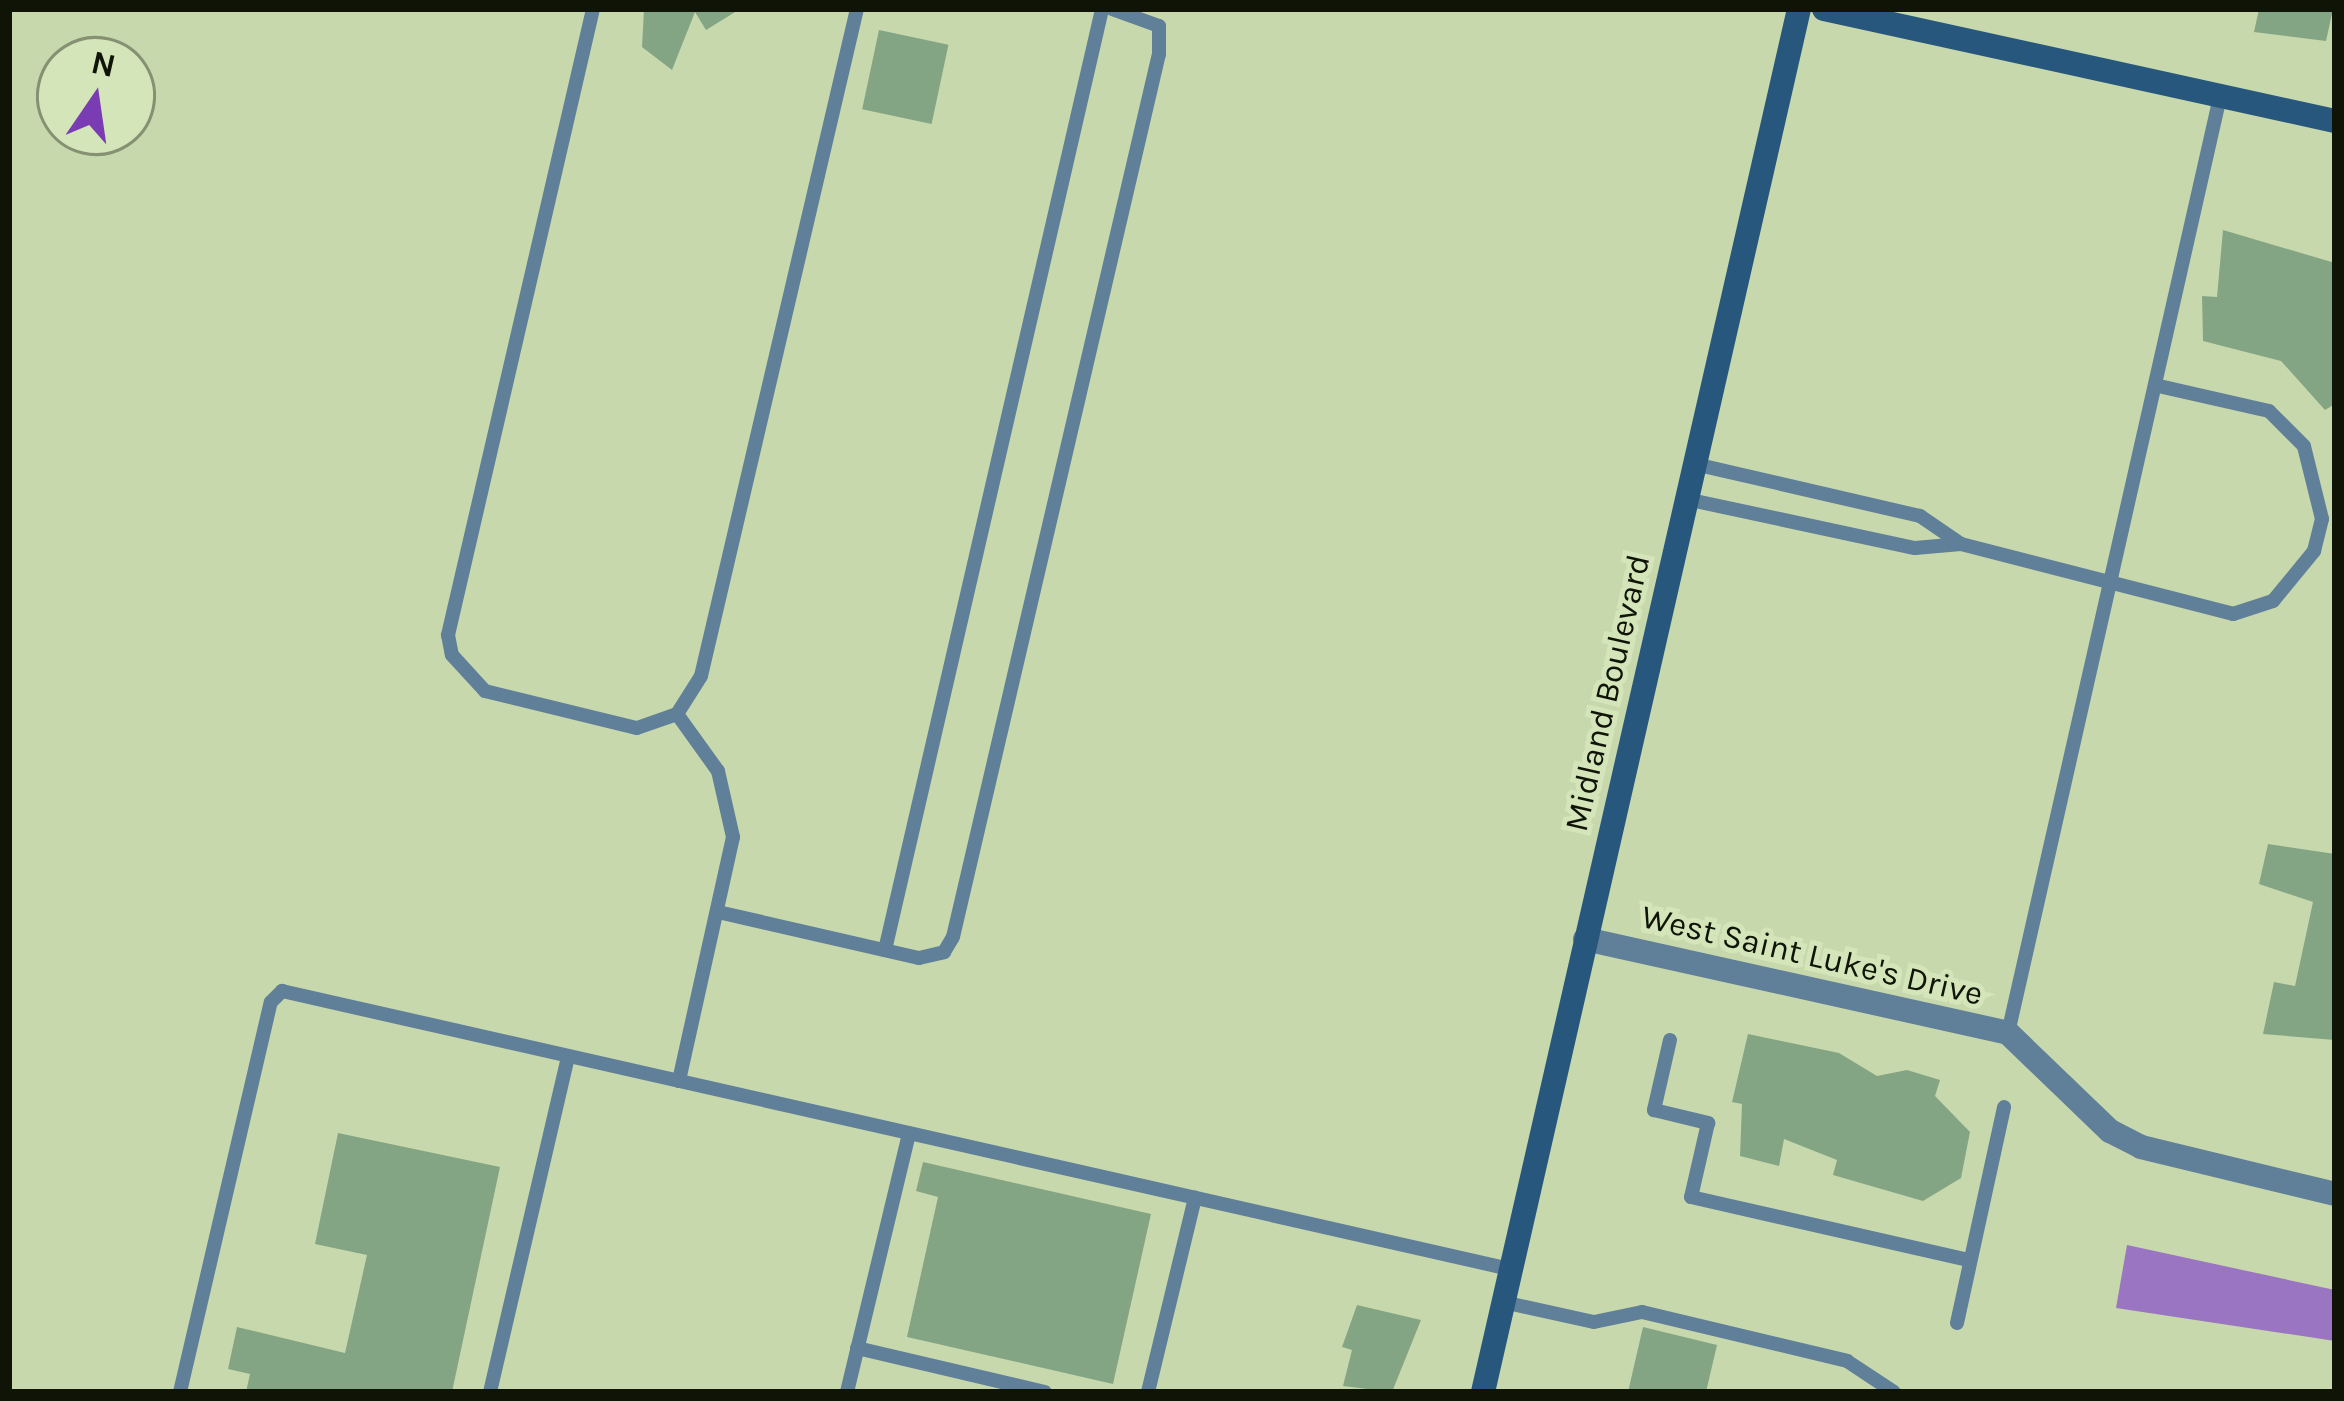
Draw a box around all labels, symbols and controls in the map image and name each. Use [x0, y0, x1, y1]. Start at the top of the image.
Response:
north arrow [36, 36, 156, 156]
text: N [88, 43, 119, 85]
street label: Midland Boulevard [1557, 551, 1659, 835]
street label: West Saint Luke's Drive [1638, 897, 1986, 1015]

